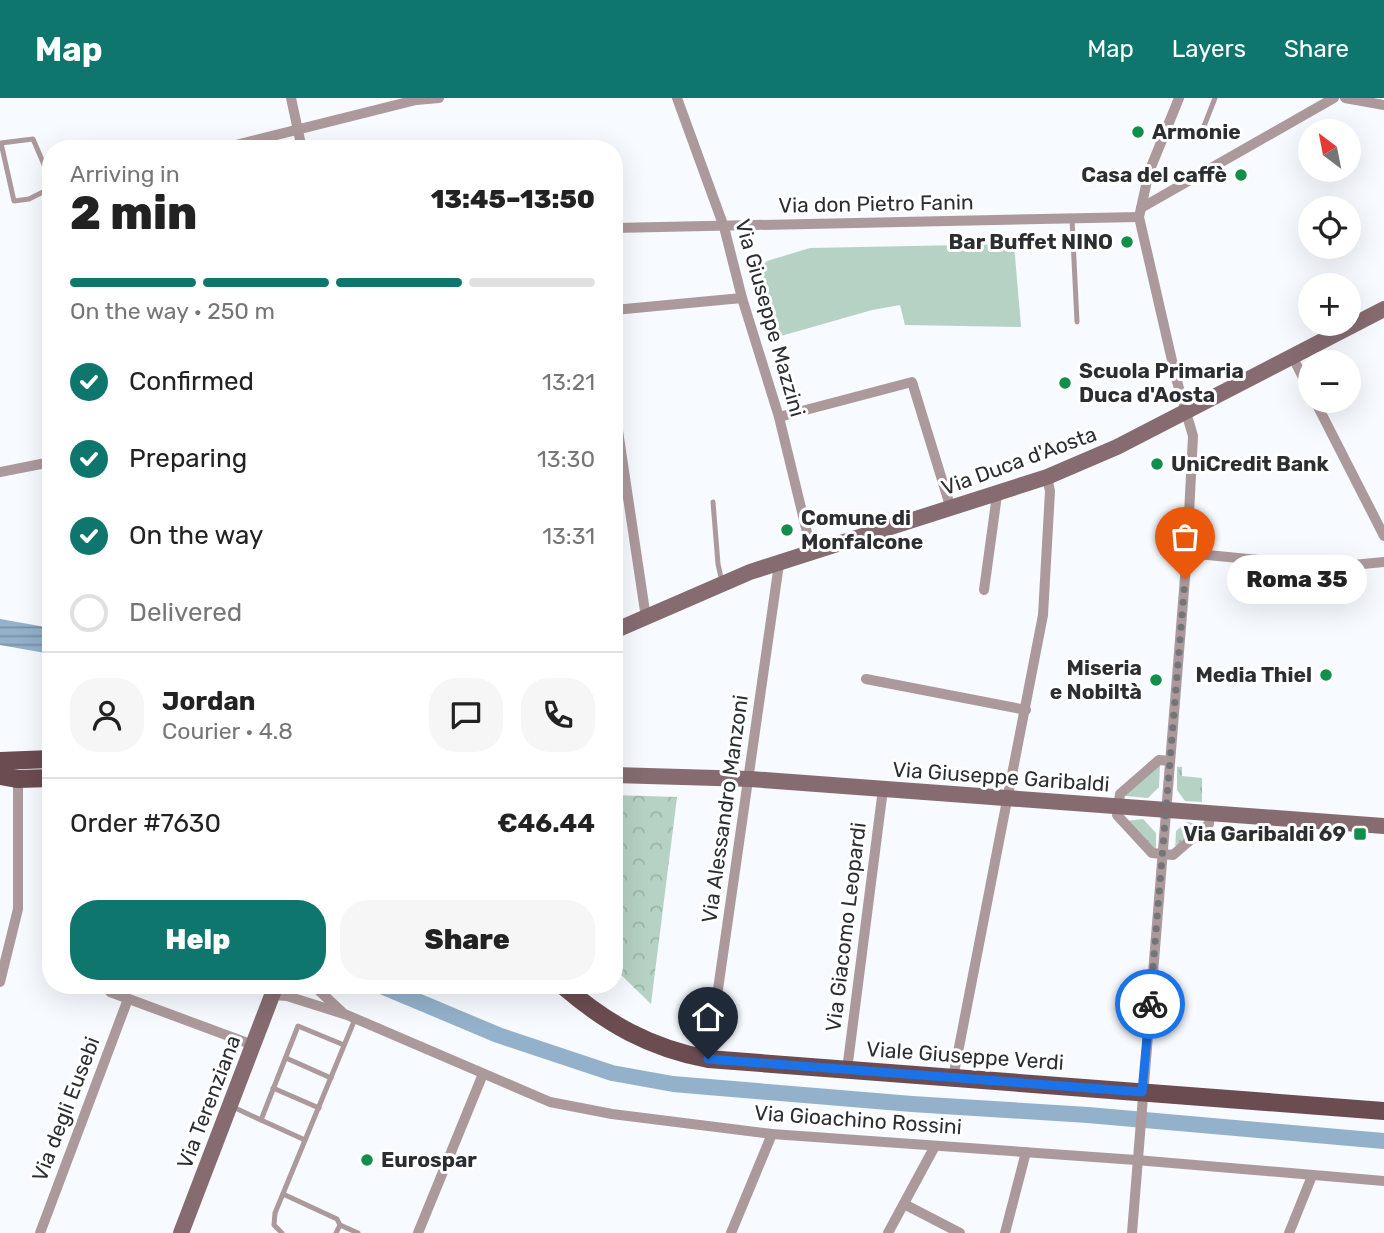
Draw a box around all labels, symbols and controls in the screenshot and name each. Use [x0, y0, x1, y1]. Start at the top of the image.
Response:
text: Map [35, 30, 103, 69]
text: Map [1087, 35, 1134, 63]
text: Layers [1172, 35, 1246, 63]
text: Share [1284, 35, 1349, 63]
place label: Armonie [1152, 119, 1241, 144]
north arrow [1298, 119, 1362, 182]
map controls [1298, 119, 1361, 413]
marker: Armonie [1130, 124, 1146, 140]
text: Arriving in [70, 160, 180, 188]
place label: Casa del caffè [1081, 162, 1227, 187]
marker: Casa del caffè [1233, 167, 1249, 183]
text: 13:45–13:50 [431, 184, 595, 215]
text: 2 min [70, 186, 197, 241]
street label: Via don Pietro Fanin [778, 189, 974, 218]
button: locate [1298, 196, 1361, 259]
street label: Via Giuseppe Mazzini [730, 216, 811, 420]
place label: Bar Buffet NINO [949, 229, 1113, 254]
marker: Bar Buffet NINO [1119, 234, 1135, 250]
button: + [1298, 273, 1361, 336]
text: On the way · 250 m [70, 297, 275, 325]
button: − [1298, 350, 1361, 413]
place label: Scuola Primaria Duca d'Aosta [1079, 358, 1244, 407]
icon: check [70, 363, 108, 401]
text: Confirmed [129, 366, 254, 397]
text: 13:21 [542, 368, 595, 396]
marker: Scuola Primaria Duca d'Aosta [1057, 375, 1073, 391]
street label: Via Duca d'Aosta [938, 421, 1100, 500]
icon: check [70, 440, 108, 478]
text: Preparing [129, 443, 247, 474]
text: 13:30 [537, 445, 595, 473]
place label: UniCredit Bank [1171, 451, 1330, 476]
marker: UniCredit Bank [1149, 456, 1165, 472]
place label: Comune di Monfalcone [801, 505, 923, 554]
pin [1155, 507, 1215, 579]
icon: check [70, 517, 108, 555]
icon: bag [1166, 518, 1204, 556]
text: On the way [129, 520, 263, 551]
text: 13:31 [542, 522, 595, 550]
marker: Comune di Monfalcone [779, 522, 795, 538]
callout: Roma 35 [1227, 554, 1367, 603]
text: Roma 35 [1246, 565, 1348, 593]
text: Delivered [129, 597, 242, 628]
place label: Miseria e Nobiltà [1050, 655, 1142, 704]
place label: Media Thiel [1195, 662, 1312, 687]
marker: Media Thiel [1318, 667, 1334, 683]
marker: Miseria e Nobiltà [1148, 672, 1164, 688]
button: person [70, 678, 144, 752]
button: chat [429, 678, 503, 752]
button: phone [521, 678, 595, 752]
text: Jordan [162, 686, 255, 717]
street label: Via Alessandro Manzoni [696, 693, 753, 925]
text: Courier · 4.8 [162, 717, 293, 745]
street label: Via Giuseppe Garibaldi [892, 756, 1110, 797]
text: Order #7630 [70, 808, 221, 839]
text: €46.44 [497, 808, 595, 839]
street label: Via Giacomo Leopardi [820, 821, 871, 1033]
place label: Via Garibaldi 69 [1183, 821, 1346, 846]
marker: Via Garibaldi 69 [1352, 826, 1368, 842]
button: Help [70, 900, 326, 980]
button: Share [340, 900, 595, 980]
courier [1115, 969, 1185, 1039]
icon: bike [1131, 985, 1169, 1023]
pin [678, 987, 738, 1059]
icon: home [689, 998, 727, 1036]
street label: Via Terenziana [172, 1032, 245, 1172]
street label: Via degli Eusebi [26, 1033, 105, 1185]
street label: Viale Giuseppe Verdi [865, 1036, 1065, 1075]
street label: Via Gioachino Rossini [753, 1100, 963, 1139]
place label: Eurospar [381, 1147, 477, 1172]
marker: Eurospar [359, 1152, 375, 1168]

